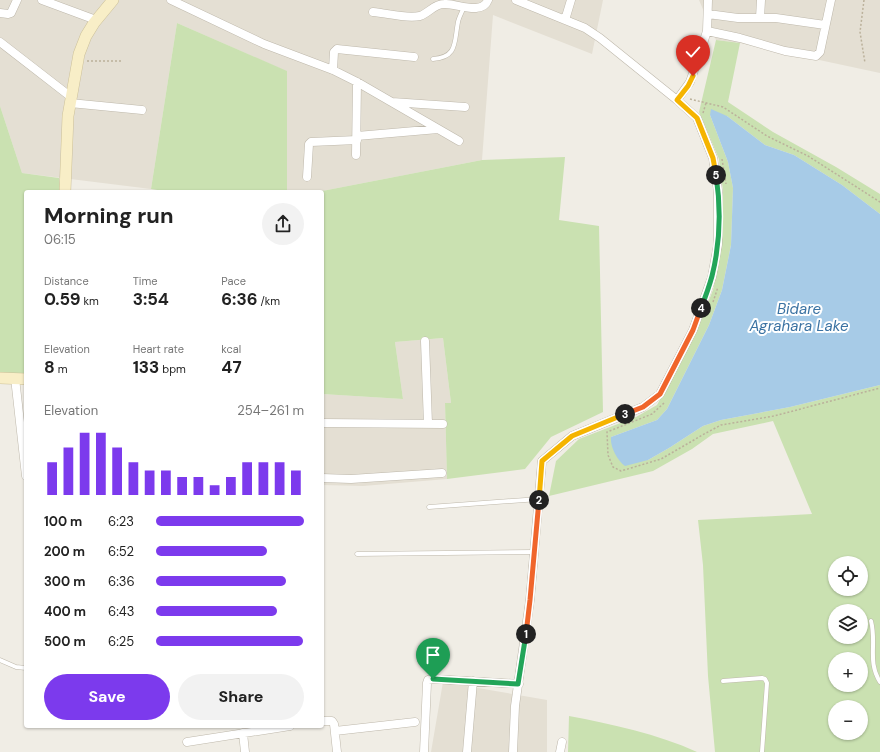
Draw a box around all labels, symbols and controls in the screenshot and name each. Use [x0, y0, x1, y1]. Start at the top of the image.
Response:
pin [676, 35, 710, 76]
icon: check [682, 41, 704, 63]
pin: 5 [706, 165, 726, 185]
text: 5 [713, 168, 719, 182]
text: Morning run [44, 201, 174, 230]
button: share [262, 203, 304, 245]
text: 06:15 [44, 231, 76, 248]
text: Distance [44, 274, 89, 288]
text: Time [133, 274, 158, 288]
text: Pace [221, 274, 246, 288]
text: 0.59 [44, 288, 81, 310]
text: 3:54 [133, 288, 169, 310]
text: 6:36 [221, 288, 257, 310]
text: km [81, 294, 99, 308]
text: /km [257, 294, 280, 308]
pin: 4 [691, 298, 711, 318]
water label: Bidare Agrahara Lake [748, 299, 849, 336]
text: 4 [697, 301, 705, 315]
text: Elevation [44, 342, 90, 356]
text: Heart rate [133, 342, 184, 356]
text: kcal [221, 342, 241, 356]
text: 8 [44, 356, 55, 378]
text: 133 [133, 356, 159, 378]
text: 47 [221, 356, 242, 378]
text: m [55, 362, 68, 376]
text: bpm [159, 362, 186, 376]
text: Elevation [44, 402, 98, 419]
text: 254–261 m [237, 402, 304, 419]
pin: 3 [615, 404, 635, 424]
text: 3 [622, 407, 628, 421]
pin: 2 [529, 490, 549, 510]
text: 2 [536, 493, 542, 507]
text: 100 m [44, 513, 82, 530]
text: 6:23 [108, 513, 134, 530]
text: 200 m [44, 543, 85, 560]
text: 6:52 [108, 543, 134, 560]
map controls [828, 556, 868, 740]
button: locate [828, 556, 868, 596]
text: 300 m [44, 573, 85, 590]
text: 6:36 [108, 573, 135, 590]
text: 400 m [44, 603, 86, 620]
text: 6:43 [108, 603, 134, 620]
button: layers [828, 604, 868, 644]
pin: 1 [516, 624, 536, 644]
text: 1 [524, 627, 528, 641]
text: 500 m [44, 633, 86, 650]
text: 6:25 [108, 633, 134, 650]
pin [416, 638, 450, 679]
icon: arrive [422, 644, 444, 666]
button: + [828, 652, 868, 692]
button: Save [44, 674, 170, 720]
button: Share [178, 674, 304, 720]
button: − [828, 700, 868, 740]

